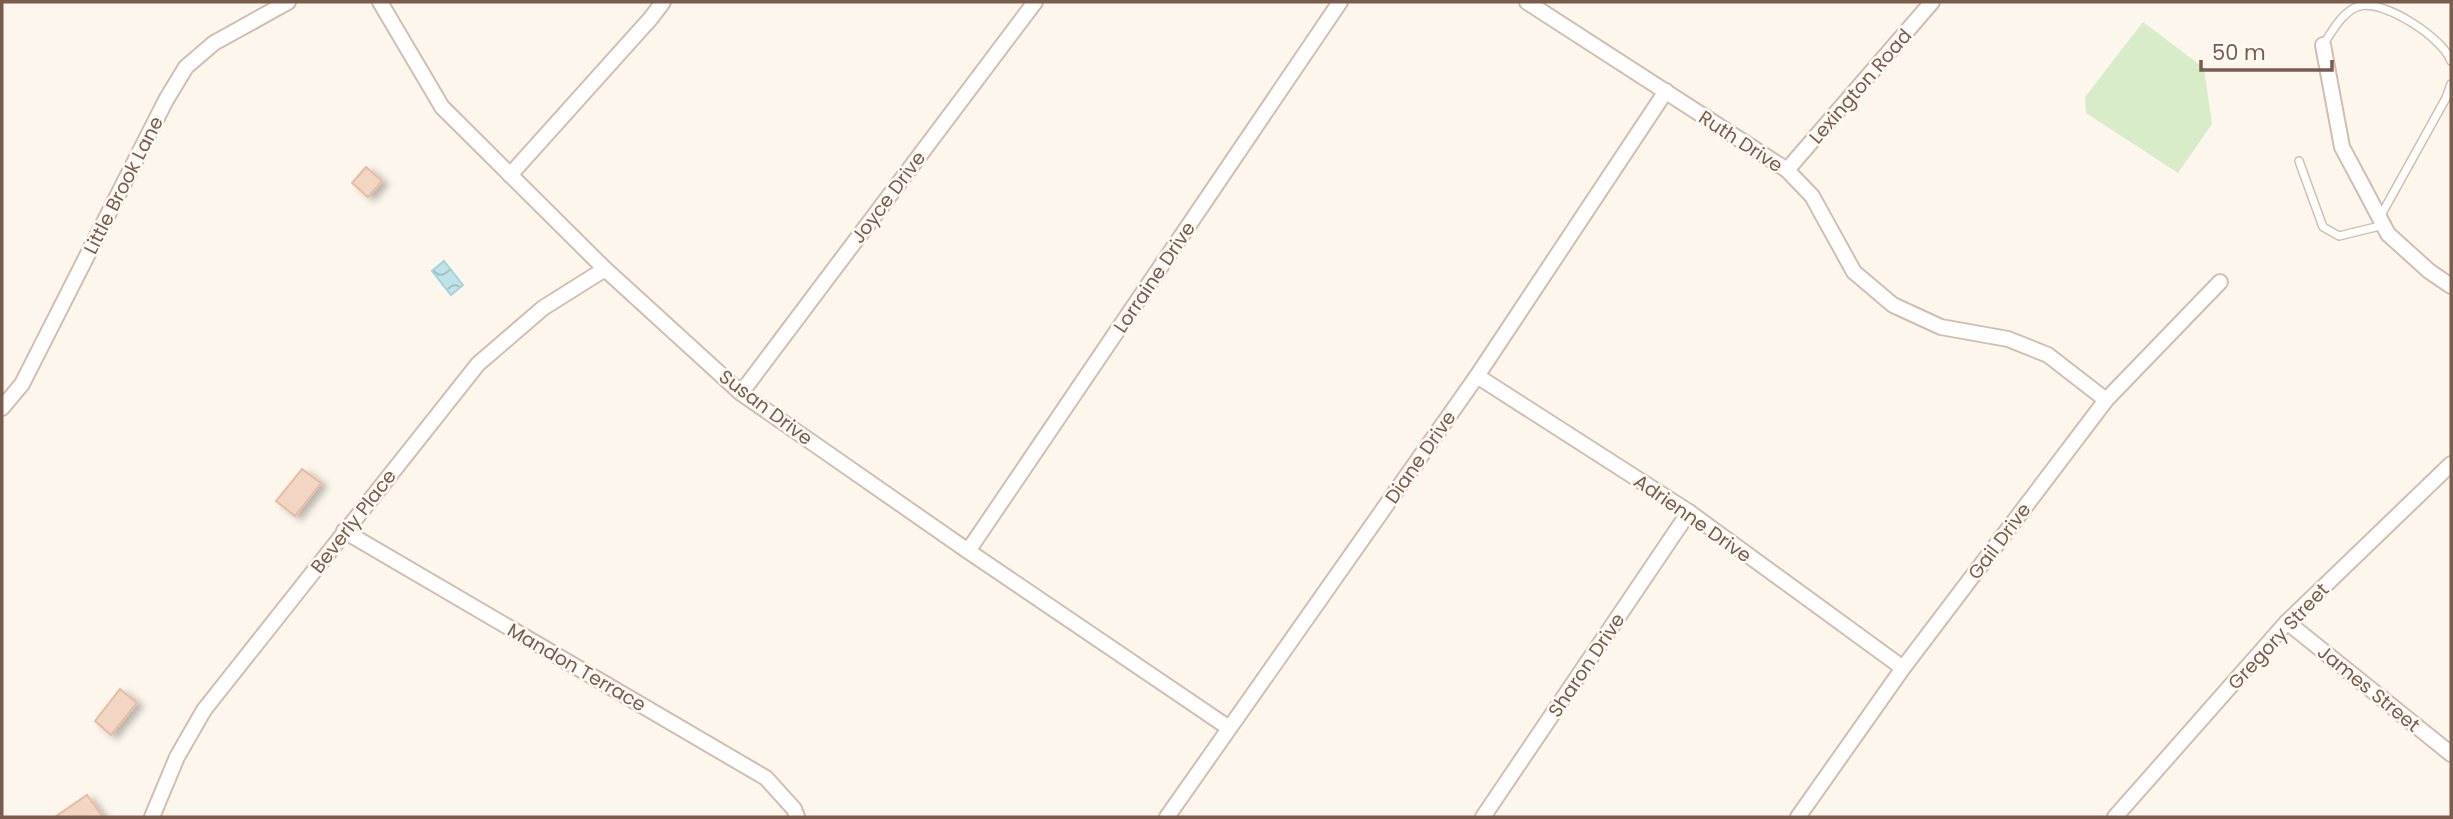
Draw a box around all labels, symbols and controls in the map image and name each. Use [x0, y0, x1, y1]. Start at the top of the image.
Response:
street label: Lexington Road [1803, 23, 1918, 150]
scale bar [2201, 28, 2332, 72]
text: 50 m [2212, 38, 2266, 67]
street label: Ruth Drive [1693, 104, 1788, 179]
street label: Little Brook Lane [77, 112, 170, 259]
street label: Joyce Drive [845, 146, 932, 249]
street label: Lorraine Drive [1107, 216, 1202, 338]
street label: Susan Drive [713, 363, 818, 452]
street label: Diane Drive [1378, 405, 1462, 509]
street label: Beverly Place [304, 464, 403, 579]
street label: Adrienne Drive [1628, 468, 1757, 569]
street label: Gail Drive [1962, 497, 2037, 585]
street label: Gregory Street [2222, 577, 2335, 696]
street label: Sharon Drive [1542, 608, 1631, 723]
street label: Mandon Terrace [502, 617, 651, 718]
street label: James Street [2312, 639, 2426, 738]

